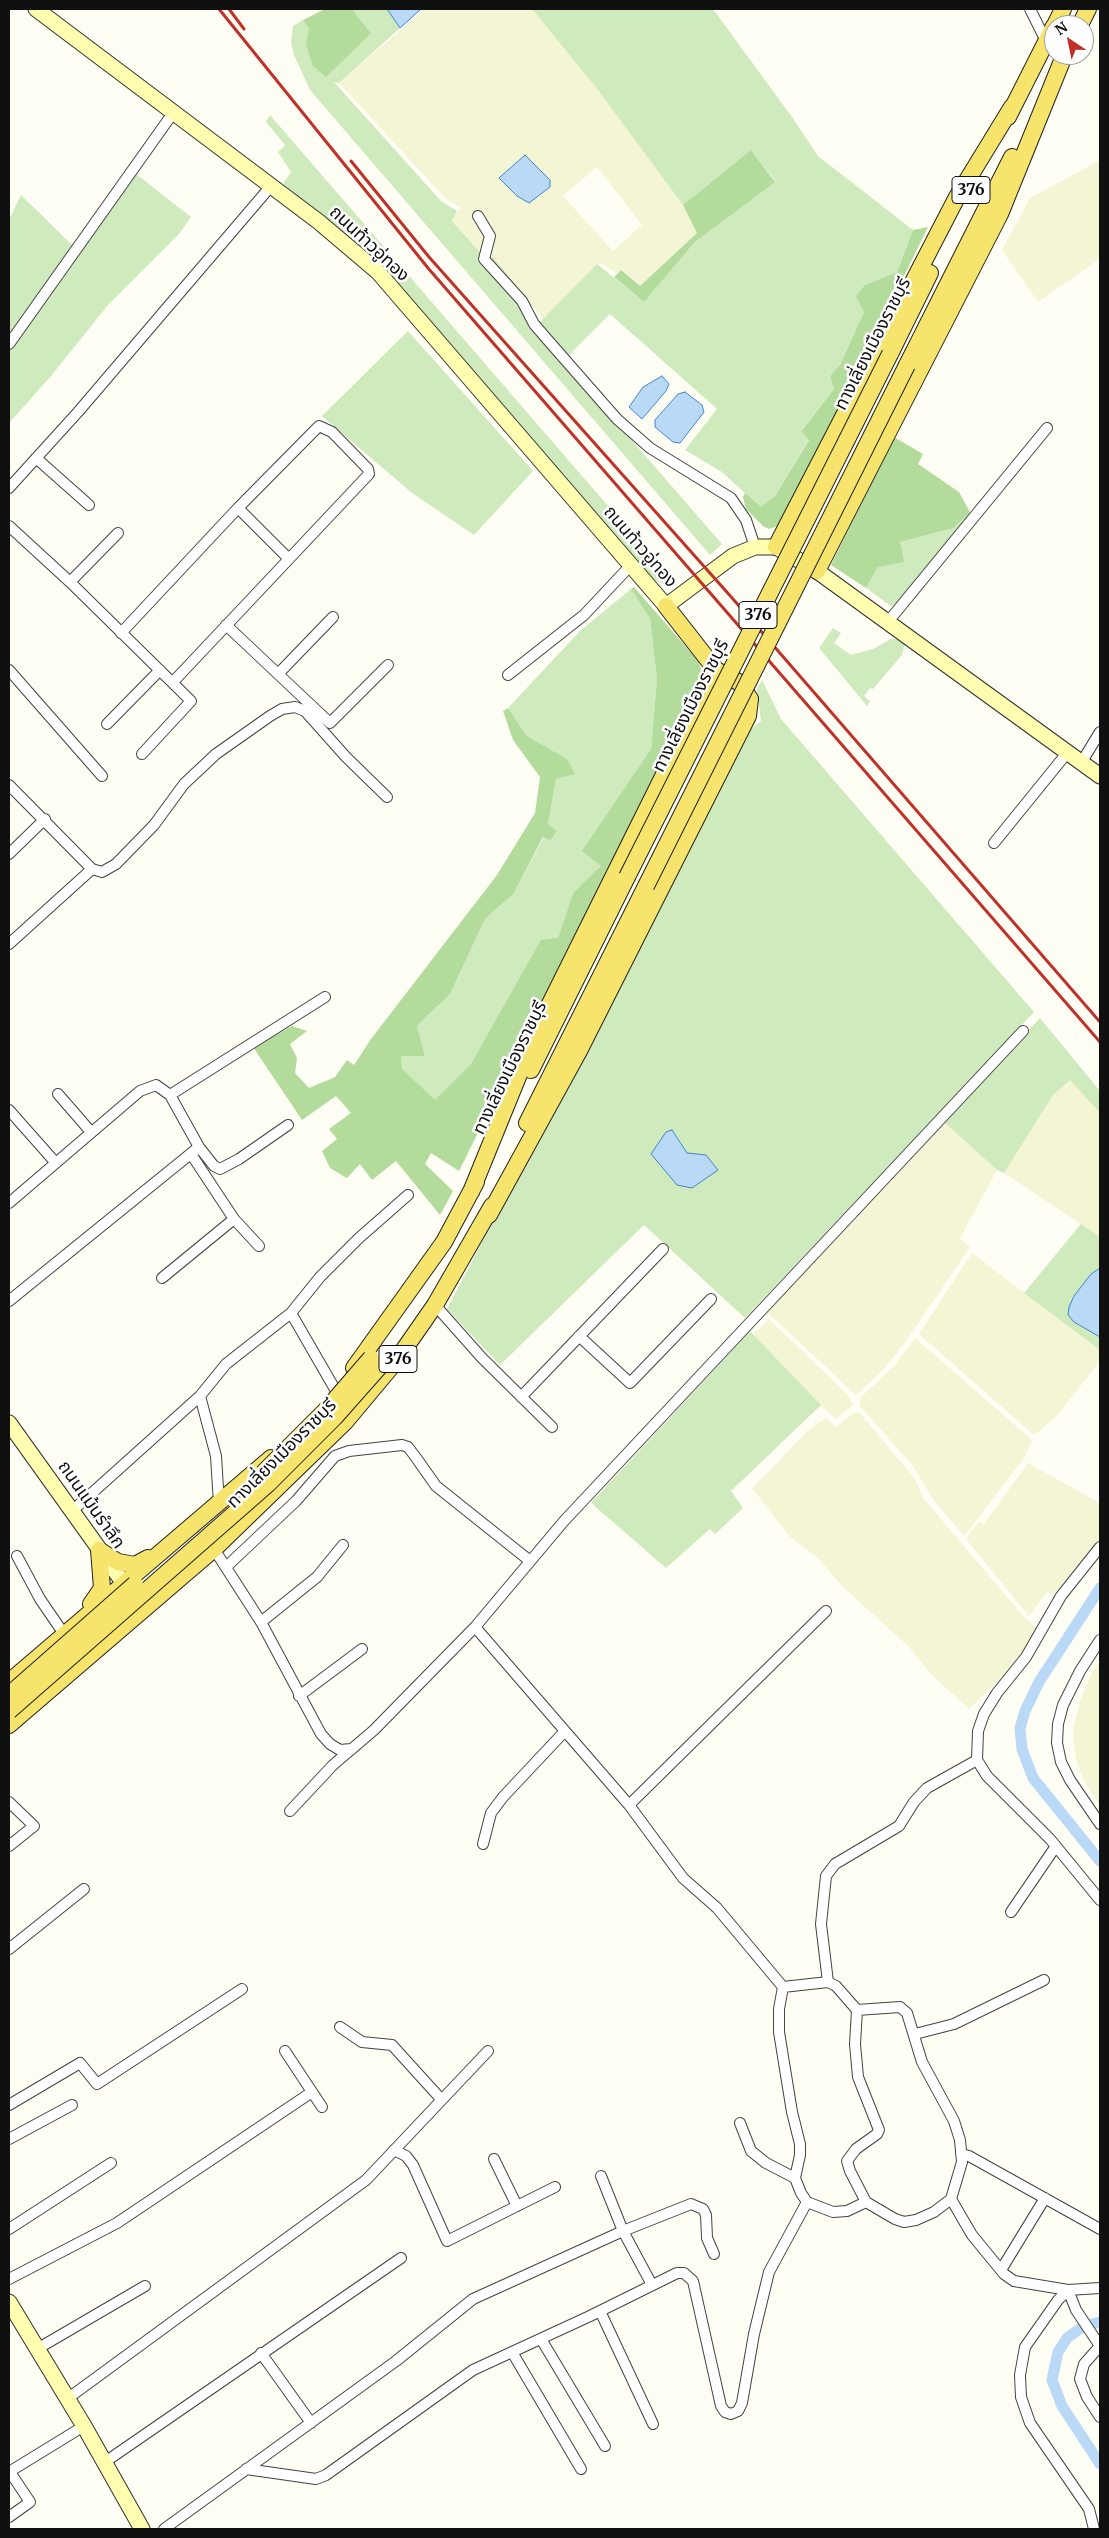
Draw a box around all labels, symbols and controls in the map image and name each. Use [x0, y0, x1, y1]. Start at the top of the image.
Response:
north arrow [1044, 15, 1094, 65]
text: N [1052, 18, 1071, 39]
road number: 376 [952, 176, 990, 204]
street label: ถนนท้าวอู่ทอง [325, 202, 413, 286]
street label: ทางเลี่ยงเมืองราชบุรี [830, 274, 916, 414]
street label: ถนนท้าวอู่ทอง [599, 502, 681, 592]
road number: 376 [739, 602, 777, 628]
street label: ทางเลี่ยงเมืองราชบุรี [648, 636, 734, 776]
street label: ทางเลี่ยงเมืองราชบุรี [468, 998, 552, 1138]
road number: 376 [379, 1346, 417, 1372]
street label: ทางเลี่ยงเมืองราชบุรี [223, 1395, 341, 1513]
street label: ถนนแม้นรำลึก [53, 1457, 129, 1553]

